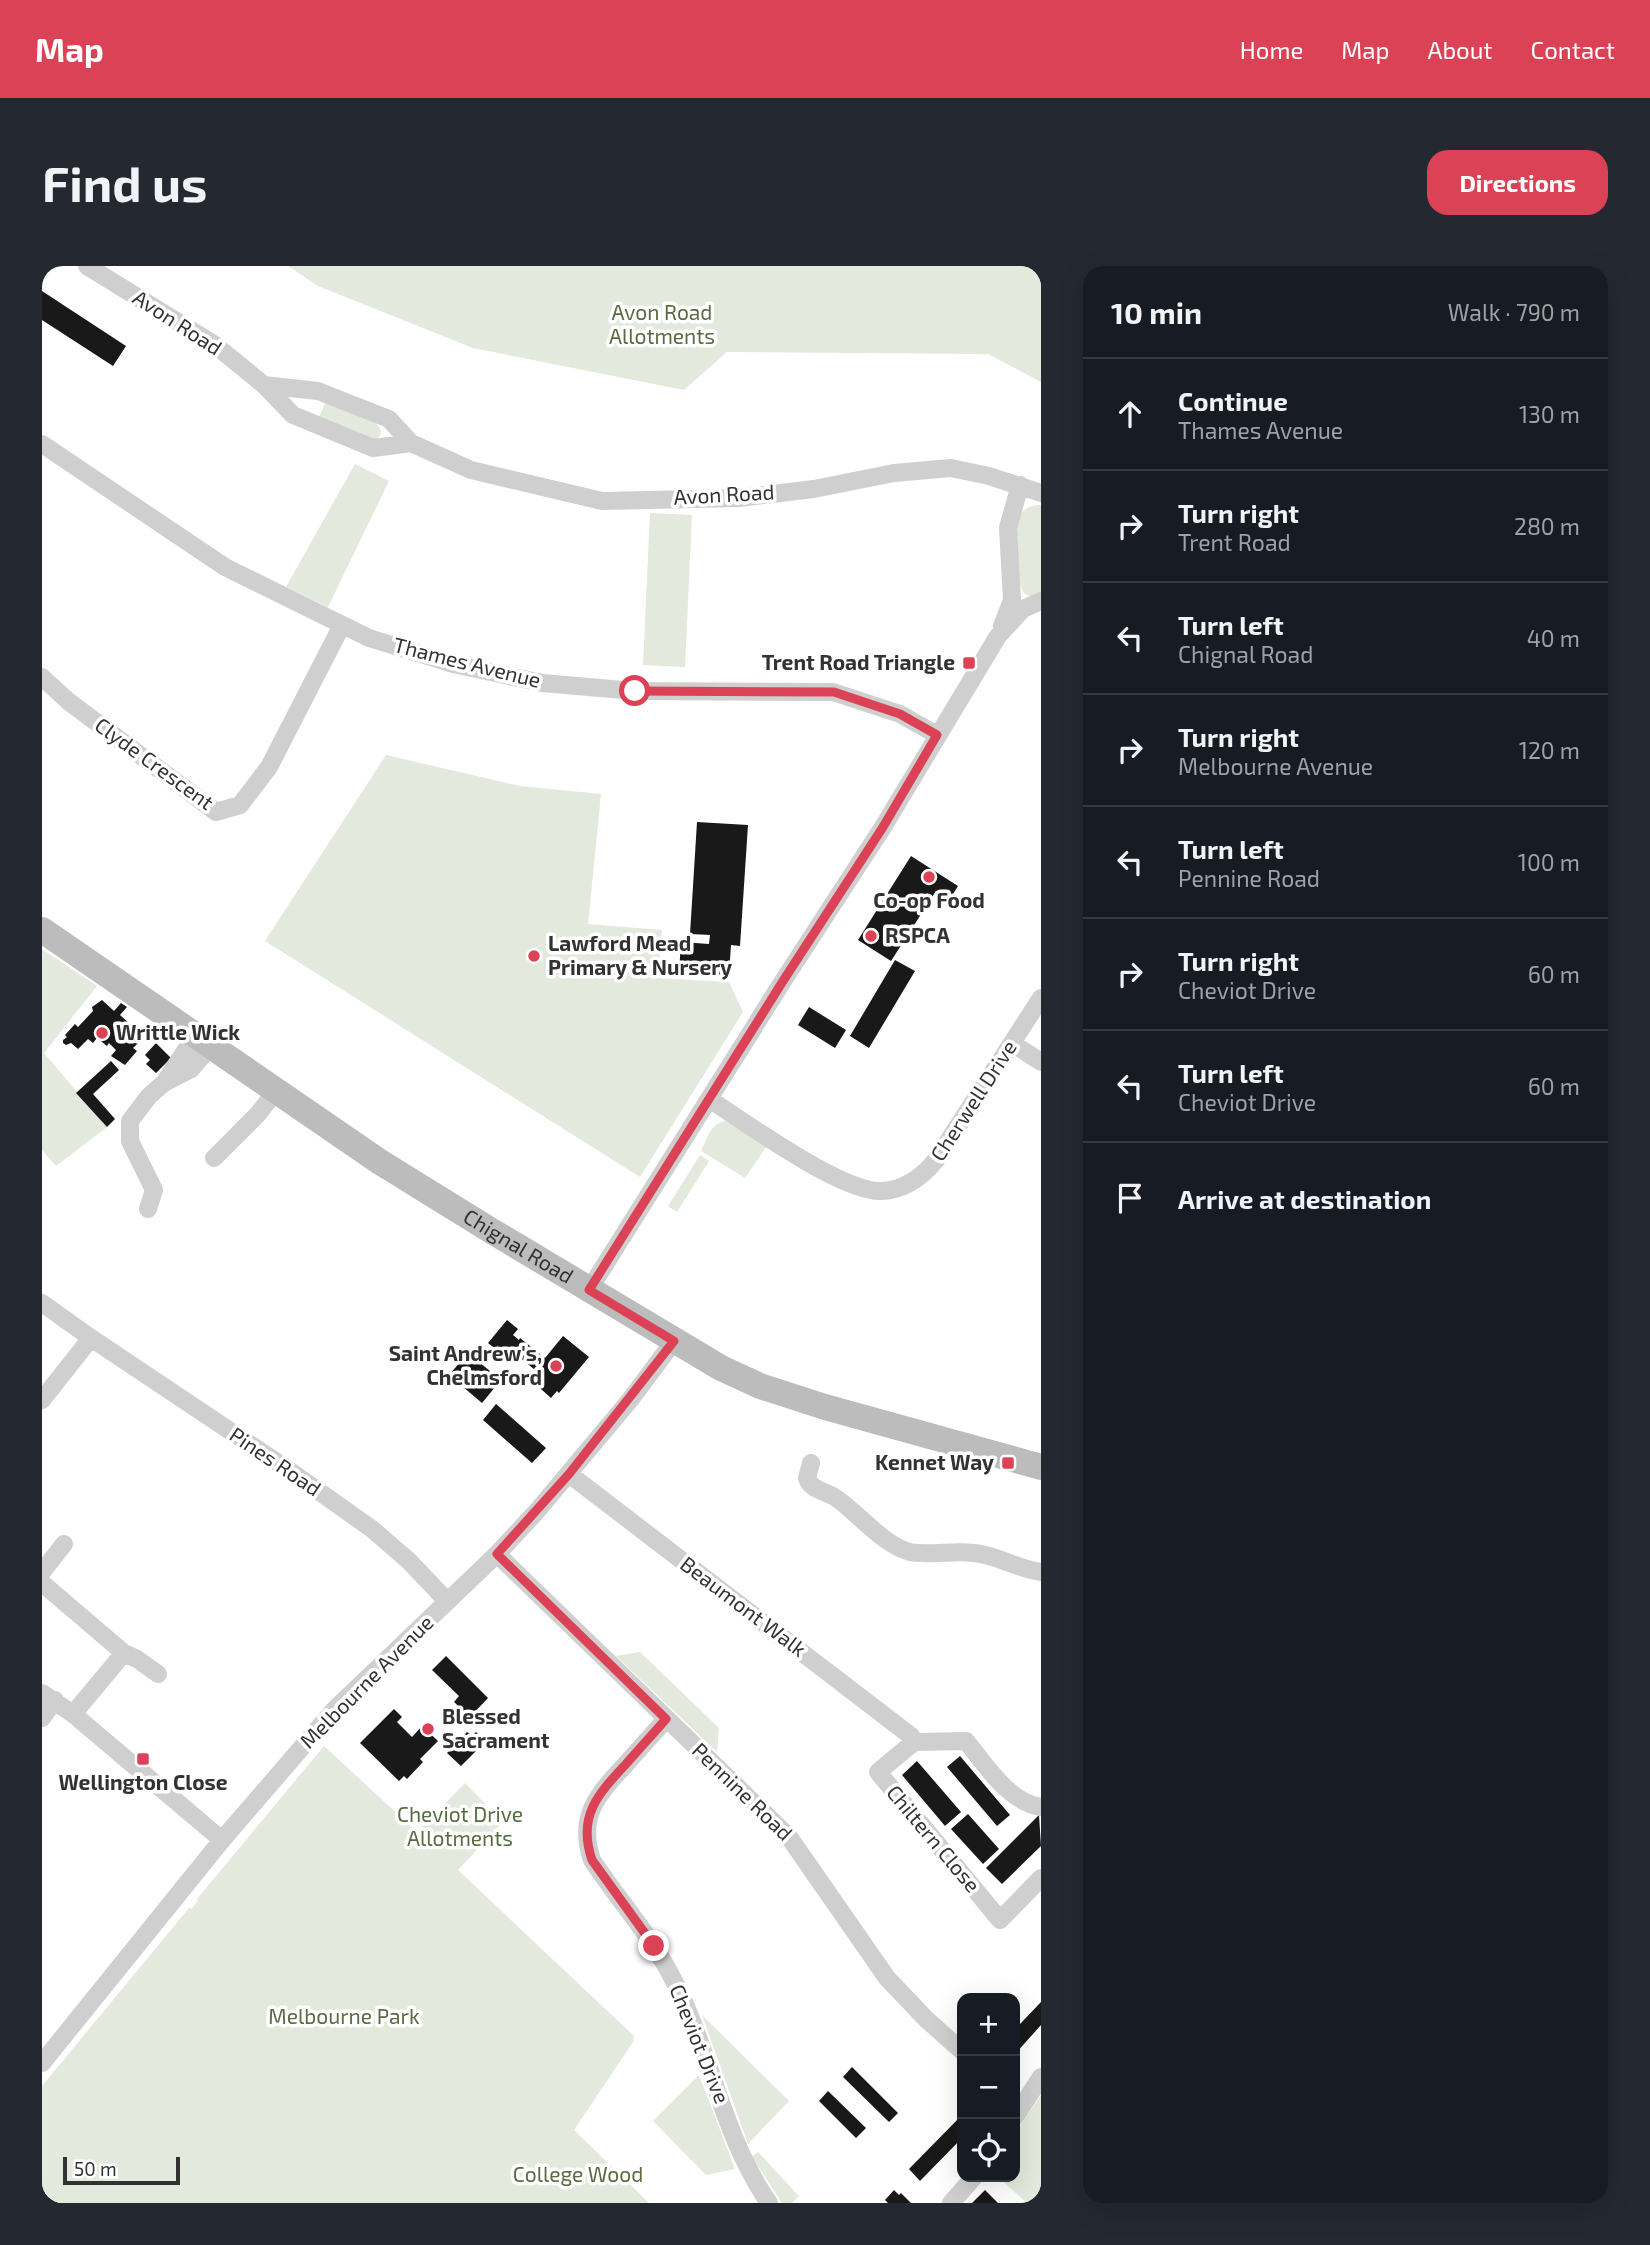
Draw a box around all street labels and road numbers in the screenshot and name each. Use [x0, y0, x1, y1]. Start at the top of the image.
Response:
street label: Avon Road [129, 284, 227, 360]
street label: Avon Road [673, 478, 775, 509]
street label: Thames Avenue [391, 631, 544, 692]
street label: Clyde Crescent [91, 711, 219, 814]
street label: Cherwell Drive [924, 1035, 1021, 1165]
street label: Chignal Road [459, 1203, 578, 1288]
street label: Pines Road [225, 1421, 326, 1500]
street label: Beaumont Walk [676, 1550, 812, 1661]
street label: Melbourne Avenue [294, 1609, 438, 1753]
street label: Pennine Road [688, 1737, 798, 1845]
street label: Chiltern Close [882, 1779, 986, 1897]
street label: Cheviot Drive [665, 1980, 736, 2107]

